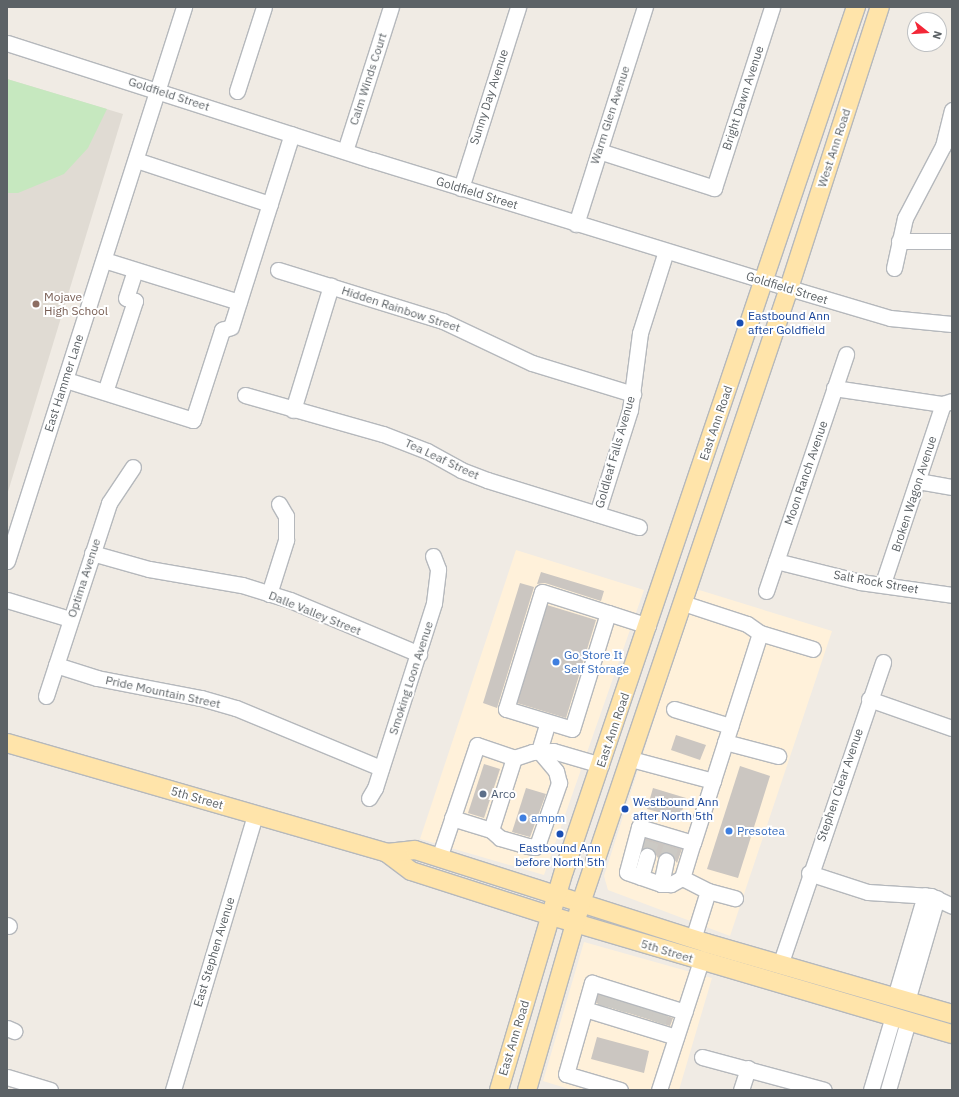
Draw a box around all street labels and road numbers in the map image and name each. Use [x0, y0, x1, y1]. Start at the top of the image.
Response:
street label: Calm Winds Court [346, 31, 390, 127]
street label: Bright Dawn Avenue [719, 44, 767, 152]
street label: Sunny Day Avenue [467, 47, 511, 147]
street label: Warm Glen Avenue [587, 64, 633, 166]
street label: Goldfield Street [127, 74, 211, 114]
street label: West Ann Road [815, 107, 853, 189]
street label: Goldfield Street [434, 174, 520, 212]
street label: Goldfield Street [744, 269, 830, 307]
street label: Hidden Rainbow Street [340, 283, 462, 335]
street label: East Hammer Lane [41, 332, 87, 434]
street label: East Ann Road [697, 384, 735, 462]
street label: Goldleaf Falls Avenue [592, 394, 638, 510]
street label: Moon Ranch Avenue [781, 419, 831, 527]
street label: Broken Wagon Avenue [888, 434, 940, 554]
street label: Tea Leaf Street [403, 435, 481, 483]
street label: Optima Avenue [64, 537, 104, 619]
street label: Salt Rock Street [832, 567, 920, 597]
street label: Dalle Valley Street [267, 588, 363, 638]
street label: Smoking Loon Avenue [386, 619, 436, 737]
street label: Pride Mountain Street [104, 673, 222, 711]
street label: East Ann Road [594, 691, 632, 769]
street label: Stephen Clear Avenue [814, 727, 866, 843]
street label: 5th Street [169, 784, 225, 812]
street label: East Stephen Avenue [190, 895, 238, 1009]
street label: 5th Street [639, 936, 695, 966]
street label: East Ann Road [496, 999, 532, 1077]

